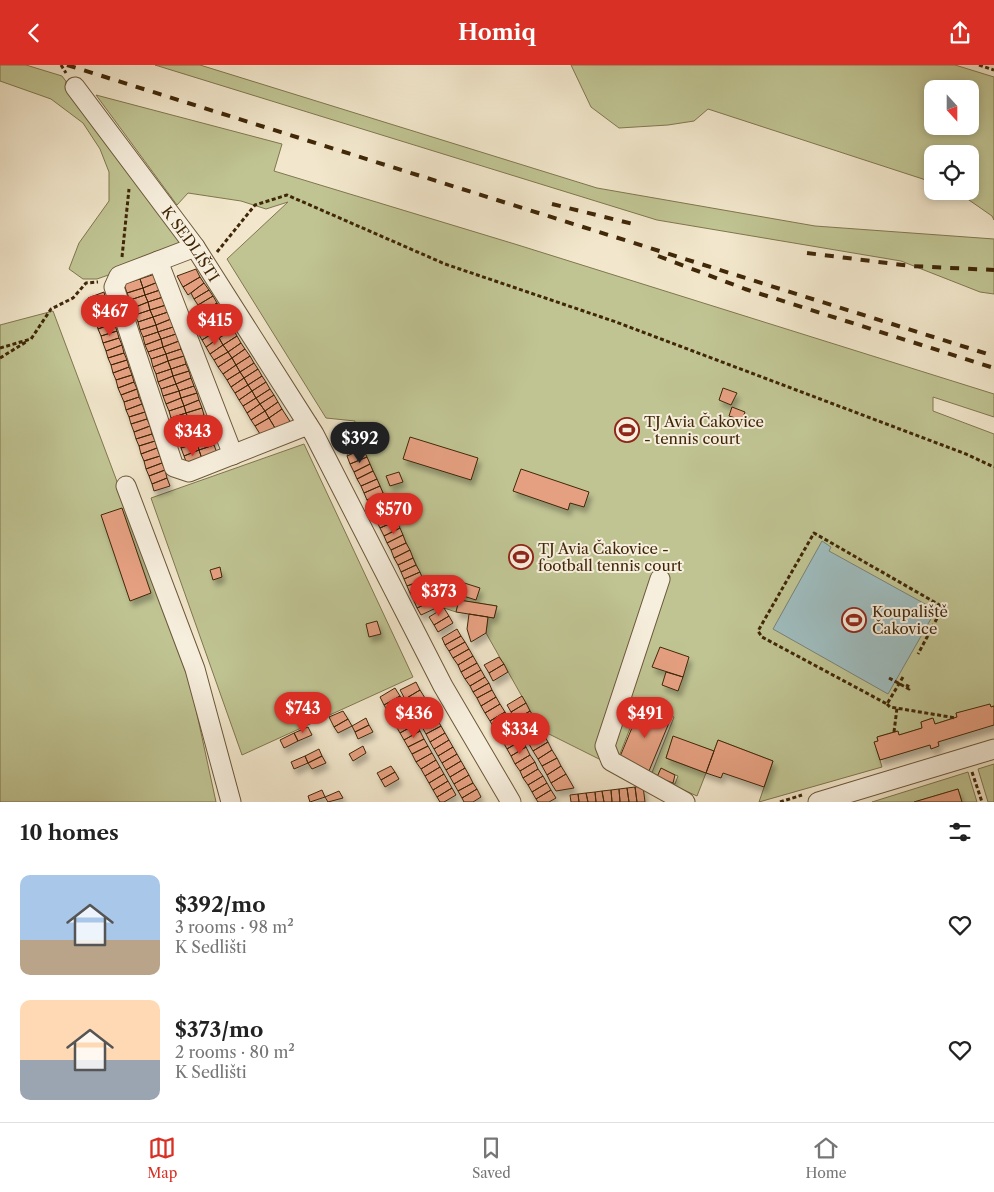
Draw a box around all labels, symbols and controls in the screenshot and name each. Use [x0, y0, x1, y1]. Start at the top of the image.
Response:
icon: back [20, 19, 48, 47]
text: Homiq [458, 19, 536, 46]
icon: share [946, 19, 974, 47]
north arrow [924, 80, 979, 135]
map controls [924, 80, 979, 200]
button: locate [924, 145, 979, 200]
street label: K SEDLIŠTI [158, 202, 224, 285]
pin: $467 [80, 295, 140, 337]
text: $467 [92, 301, 128, 321]
pin: $415 [185, 303, 245, 346]
text: $415 [198, 310, 232, 330]
place label: TJ Avia Čakovice - tennis court [644, 412, 764, 448]
pin: $343 [163, 415, 223, 457]
sports icon: TJ Avia Čakovice - tennis court [614, 417, 640, 443]
text: $343 [175, 421, 211, 441]
pin: $392 [330, 421, 390, 464]
text: $392 [342, 428, 378, 448]
pin: $570 [364, 493, 424, 535]
text: $570 [376, 499, 412, 519]
place label: TJ Avia Čakovice - football tennis court [538, 539, 683, 575]
sports icon: TJ Avia Čakovice - football tennis court [508, 544, 534, 570]
pin: $373 [409, 575, 469, 617]
text: $373 [421, 581, 457, 601]
place label: Koupaliště Čakovice [872, 602, 948, 638]
sports icon: Koupaliště Čakovice [841, 607, 867, 633]
pin: $743 [273, 691, 333, 734]
pin: $436 [384, 697, 444, 739]
pin: $491 [615, 697, 675, 739]
text: $743 [285, 698, 321, 718]
text: $436 [395, 703, 433, 723]
text: $491 [627, 703, 663, 723]
pin: $334 [490, 713, 550, 755]
text: $334 [502, 719, 538, 739]
icon: filters [946, 818, 974, 846]
text: 10 homes [20, 820, 119, 845]
text: $392/mo [175, 892, 266, 917]
icon: home [60, 895, 120, 955]
icon: heart [946, 911, 974, 939]
text: 3 rooms · 98 m² [175, 917, 294, 937]
text: K Sedlišti [175, 937, 247, 957]
text: $373/mo [175, 1017, 263, 1042]
icon: home [60, 1020, 120, 1080]
icon: heart [946, 1036, 974, 1064]
text: 2 rooms · 80 m² [175, 1042, 295, 1062]
text: K Sedlišti [175, 1062, 247, 1082]
tab: Map [147, 1134, 177, 1182]
tab: Saved [472, 1134, 511, 1182]
tab: Home [806, 1134, 847, 1182]

